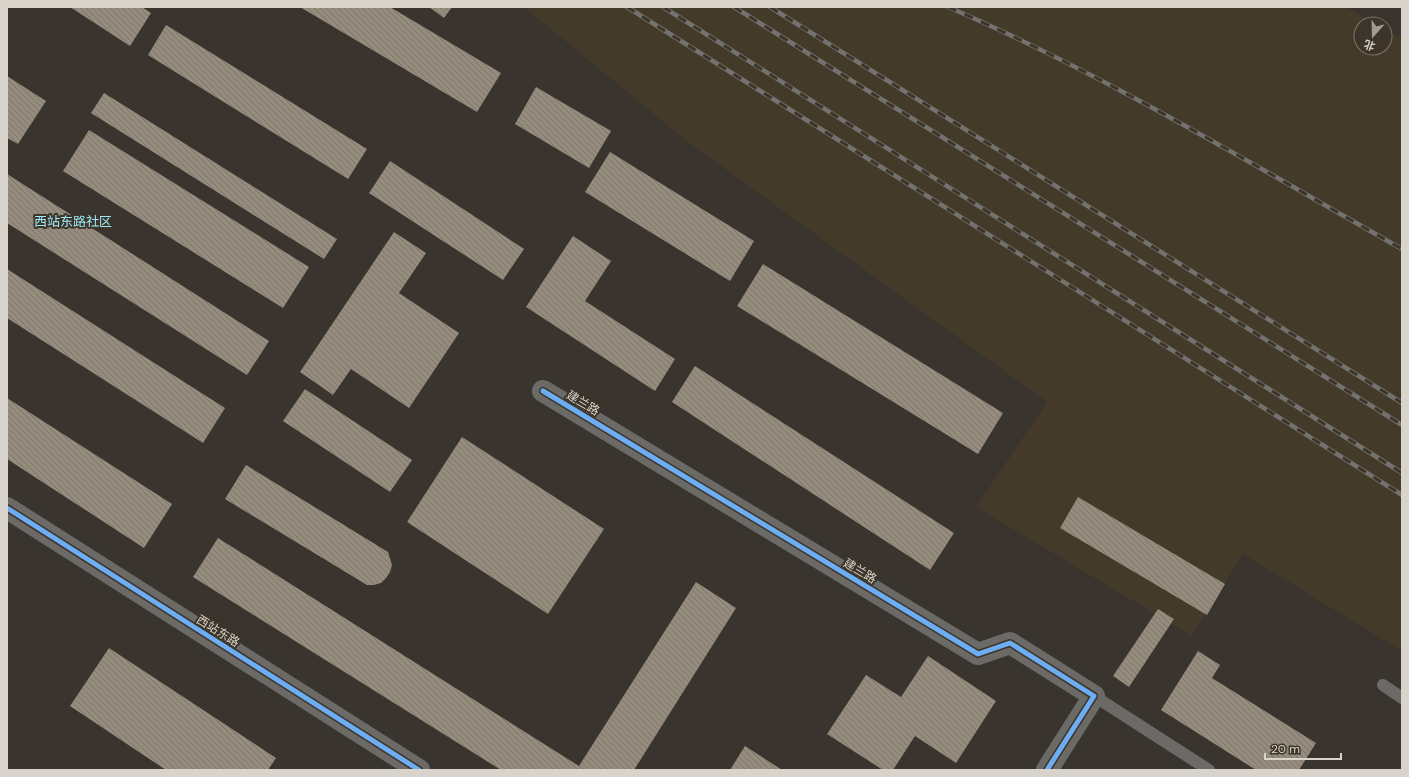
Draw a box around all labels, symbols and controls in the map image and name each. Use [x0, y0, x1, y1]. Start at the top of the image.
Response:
north arrow [1353, 16, 1393, 56]
text: 北 [1362, 37, 1377, 54]
district label: 西站东路社区 [34, 213, 112, 230]
street label: 建兰路 [563, 387, 603, 419]
street label: 建兰路 [840, 555, 880, 587]
street label: 西站东路 [193, 611, 243, 651]
scale bar [1265, 735, 1341, 761]
text: 20 m [1271, 741, 1300, 757]

